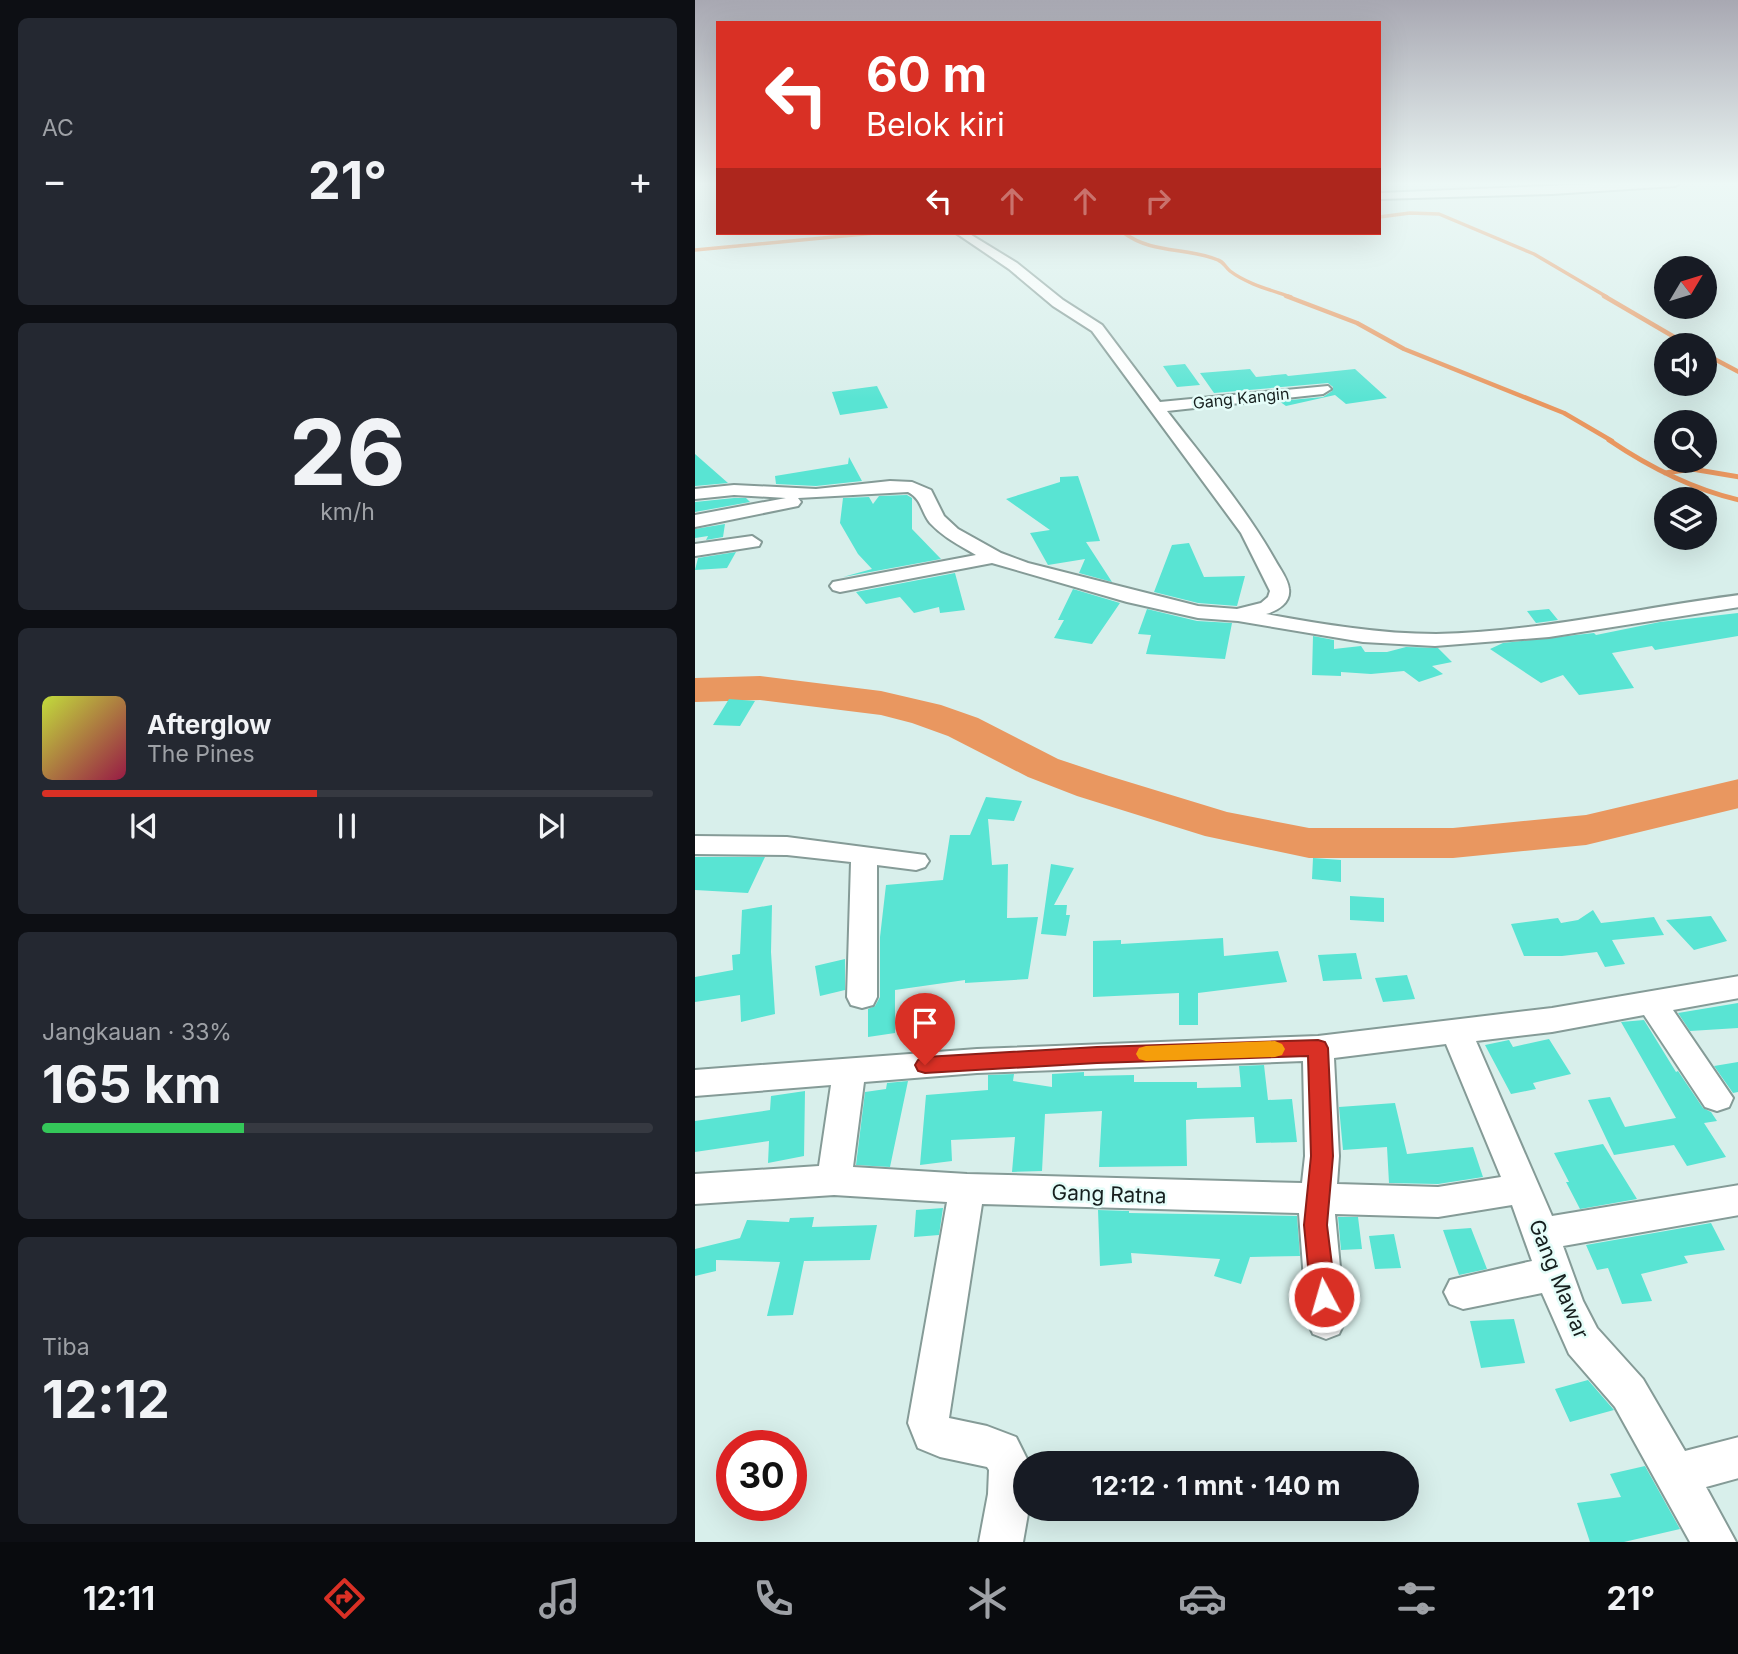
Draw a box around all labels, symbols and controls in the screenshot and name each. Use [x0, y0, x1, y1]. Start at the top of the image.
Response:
text: 60 m [866, 45, 987, 104]
icon: left [751, 49, 842, 140]
text: Belok kiri [866, 105, 1005, 144]
text: AC [42, 114, 74, 142]
text: 21° [308, 149, 387, 212]
text: − [42, 157, 67, 203]
text: + [628, 157, 653, 203]
icon: left [920, 182, 958, 220]
icon: ahead [993, 182, 1031, 220]
icon: ahead [1066, 182, 1104, 220]
icon: right [1139, 182, 1177, 220]
north arrow [1654, 256, 1717, 318]
map controls [1654, 256, 1717, 550]
button: sound [1654, 333, 1717, 396]
street label: Gang Kangin [1192, 383, 1290, 413]
text: 26 [289, 397, 406, 507]
button: search [1654, 410, 1717, 473]
button: layers [1654, 487, 1717, 550]
text: km/h [320, 498, 375, 526]
text: Afterglow [147, 709, 271, 740]
text: The Pines [147, 740, 255, 768]
icon: previous [125, 807, 163, 845]
icon: pause [328, 807, 366, 845]
icon: next [532, 807, 570, 845]
pin [895, 993, 955, 1065]
icon: arrive [906, 1004, 944, 1042]
text: Jangkauan · 33% [42, 1018, 232, 1046]
text: 165 km [42, 1053, 221, 1116]
street label: Gang Ratna [1051, 1180, 1167, 1208]
street label: Gang Mawar [1524, 1216, 1594, 1342]
position arrow [1287, 1260, 1361, 1334]
text: Tiba [42, 1333, 90, 1361]
text: 12:12 [42, 1368, 170, 1431]
speed limit sign: 30 [716, 1430, 807, 1521]
text: 12:12 · 1 mnt · 140 m [1092, 1470, 1340, 1501]
icon: directions [320, 1574, 369, 1623]
icon: music [535, 1574, 584, 1623]
icon: phone [749, 1574, 798, 1623]
icon: climate [963, 1574, 1012, 1623]
icon: car [1178, 1574, 1227, 1623]
icon: filters [1392, 1574, 1441, 1623]
text: 12:11 [83, 1579, 155, 1618]
text: 21° [1607, 1579, 1655, 1618]

